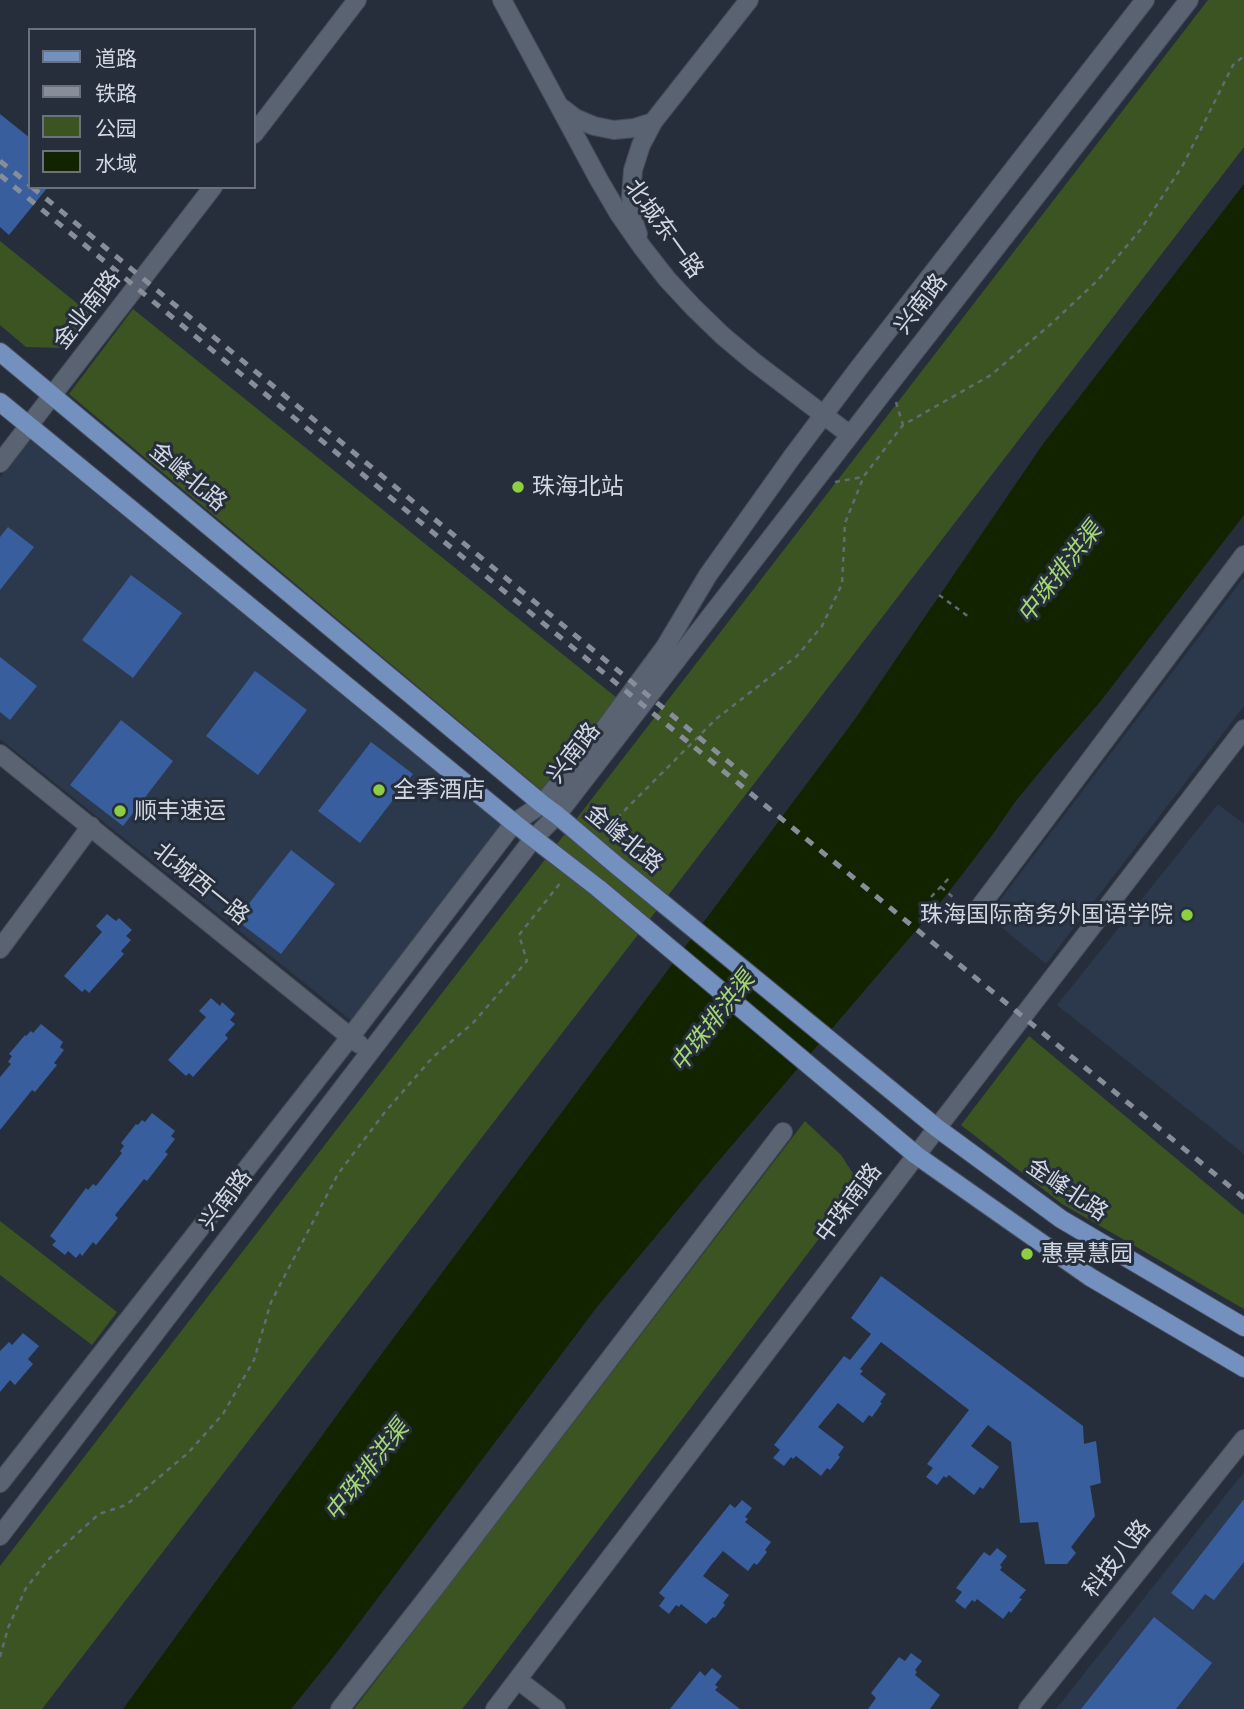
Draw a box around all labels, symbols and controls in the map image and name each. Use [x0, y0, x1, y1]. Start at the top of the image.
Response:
legend [28, 28, 256, 189]
text: 道路 [95, 46, 137, 71]
text: 铁路 [95, 81, 137, 106]
text: 公园 [95, 116, 137, 141]
text: 水域 [95, 151, 137, 176]
street label: 北城东一路 [619, 174, 709, 284]
street label: 金业南路 [48, 265, 126, 355]
street label: 兴南路 [889, 268, 953, 340]
street label: 金峰北路 [144, 437, 232, 517]
place label: 珠海北站 [532, 473, 624, 501]
marker: 珠海北站 [510, 479, 526, 495]
water label: 中珠排洪渠 [1012, 517, 1108, 629]
street label: 兴南路 [542, 717, 606, 789]
place label: 全季酒店 [393, 776, 485, 804]
marker: 全季酒店 [371, 782, 387, 798]
place label: 顺丰速运 [134, 797, 226, 825]
street label: 金峰北路 [580, 799, 668, 879]
marker: 顺丰速运 [112, 803, 128, 819]
street label: 北城西一路 [148, 837, 254, 931]
place label: 珠海国际商务外国语学院 [920, 901, 1173, 929]
marker: 珠海国际商务外国语学院 [1179, 907, 1195, 923]
water label: 中珠排洪渠 [665, 966, 761, 1078]
street label: 金峰北路 [1021, 1153, 1113, 1227]
street label: 中珠南路 [810, 1158, 888, 1248]
street label: 兴南路 [194, 1164, 258, 1236]
place label: 惠景慧园 [1041, 1240, 1133, 1268]
marker: 惠景慧园 [1019, 1246, 1035, 1262]
water label: 中珠排洪渠 [319, 1415, 415, 1527]
street label: 科技八路 [1077, 1515, 1157, 1603]

